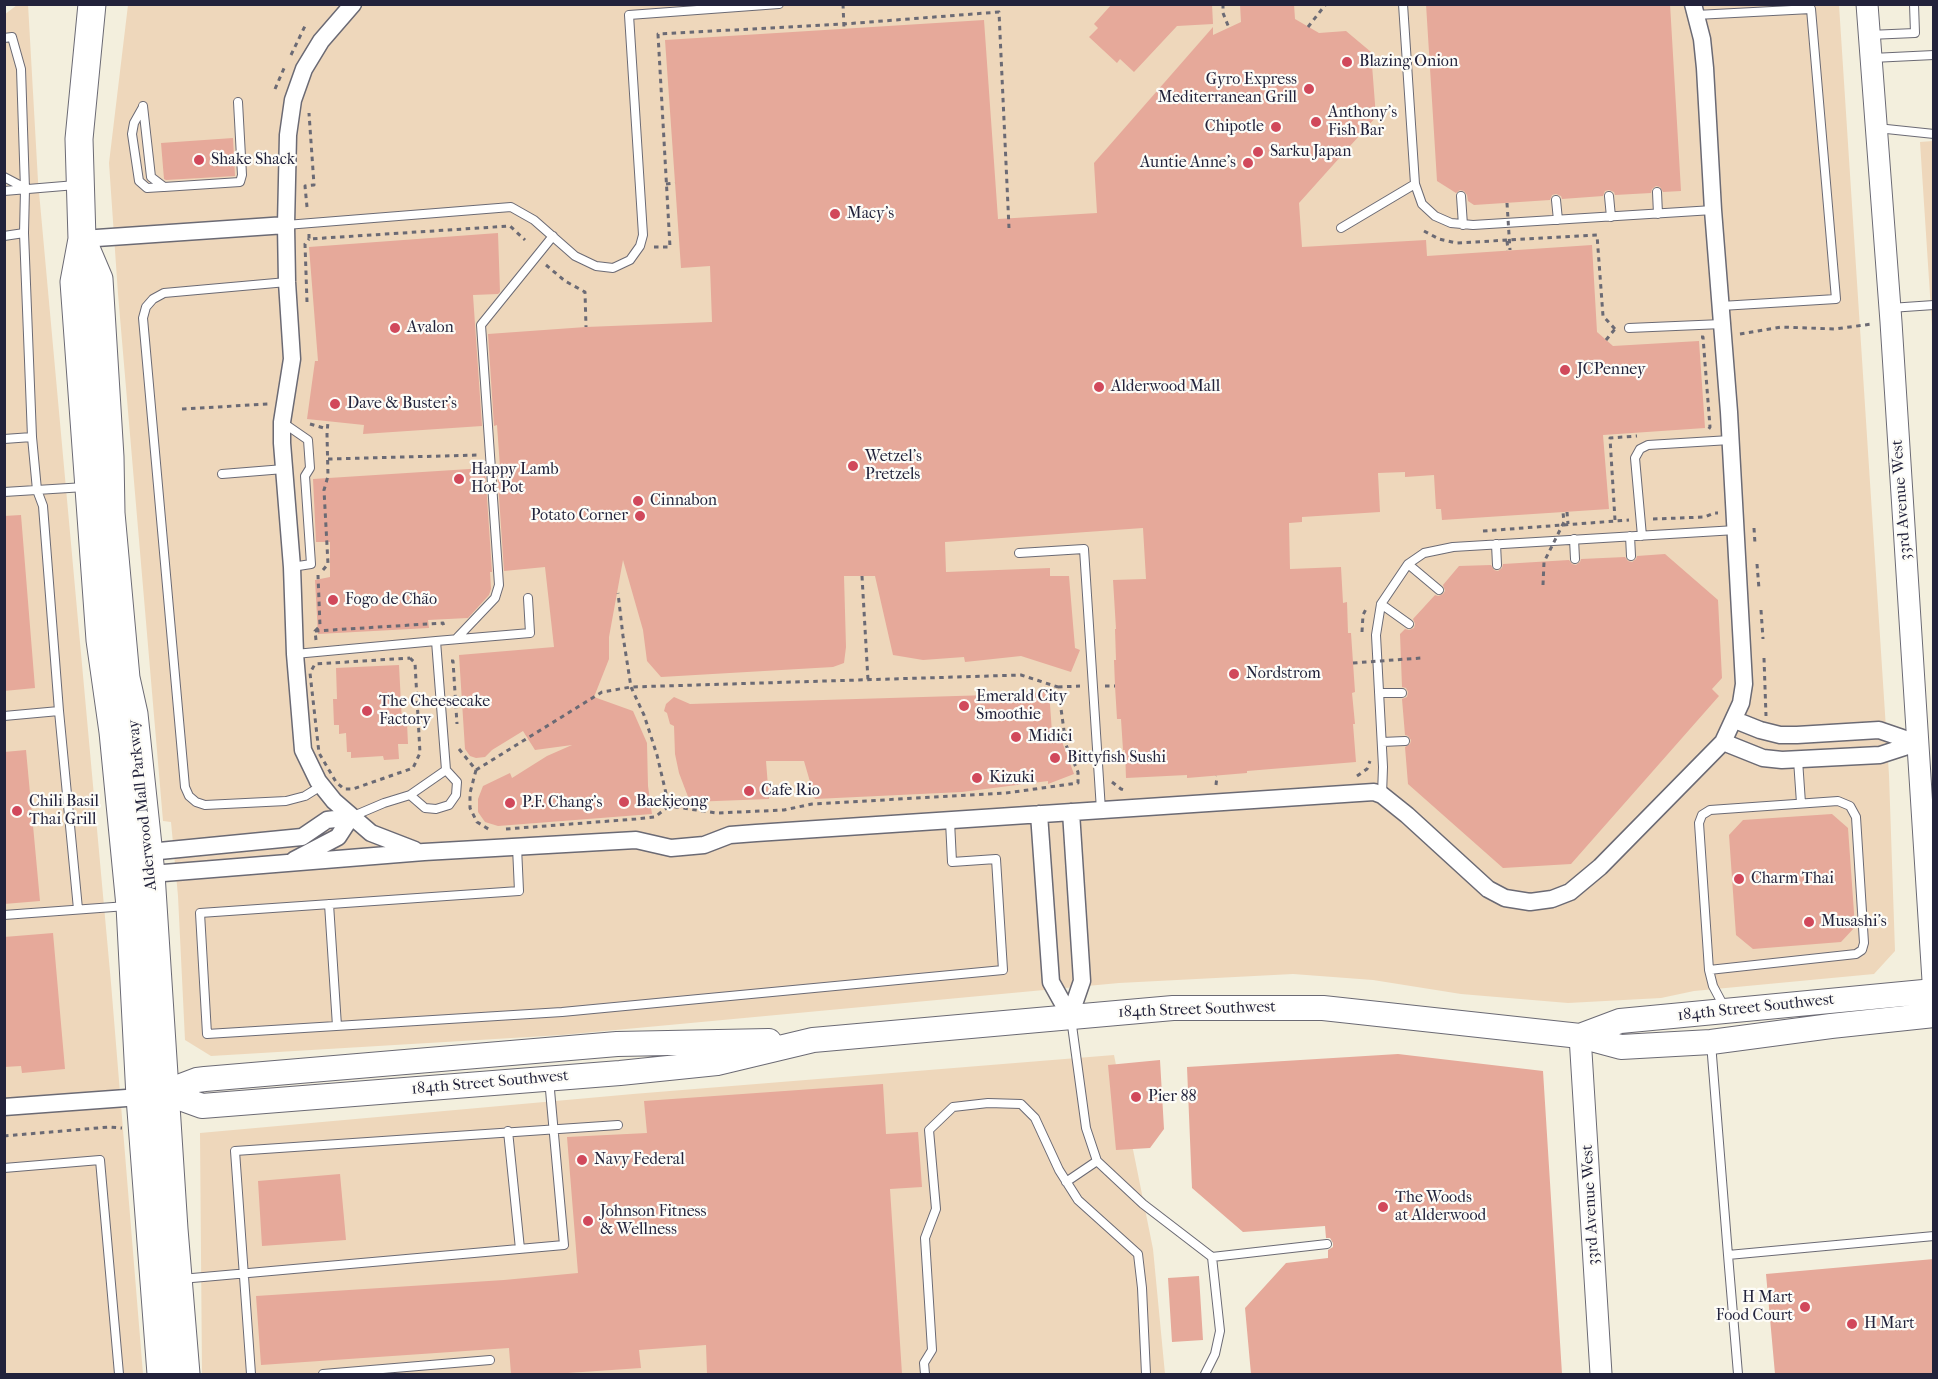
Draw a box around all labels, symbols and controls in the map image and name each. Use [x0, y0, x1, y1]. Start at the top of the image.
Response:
place label: Blazing Onion [1359, 52, 1458, 72]
marker: Blazing Onion [1340, 55, 1354, 69]
place label: Gyro Express Mediterranean Grill [1158, 70, 1297, 108]
marker: Gyro Express Mediterranean Grill [1302, 82, 1316, 96]
place label: Anthony's Fish Bar [1328, 103, 1397, 141]
marker: Anthony's Fish Bar [1309, 115, 1323, 129]
place label: Chipotle [1205, 117, 1264, 137]
marker: Chipotle [1269, 120, 1283, 134]
place label: Sarku Japan [1270, 142, 1351, 162]
marker: Sarku Japan [1251, 145, 1265, 159]
place label: Shake Shack [211, 150, 295, 170]
marker: Shake Shack [192, 153, 206, 167]
place label: Auntie Anne's [1140, 153, 1236, 173]
marker: Auntie Anne's [1241, 156, 1255, 170]
place label: Macy's [847, 204, 894, 224]
marker: Macy's [828, 207, 842, 221]
place label: Avalon [407, 318, 454, 338]
marker: Avalon [388, 321, 402, 335]
place label: JCPenney [1577, 360, 1646, 380]
marker: JCPenney [1558, 363, 1572, 377]
place label: Alderwood Mall [1111, 377, 1220, 397]
marker: Alderwood Mall [1092, 380, 1106, 394]
place label: Dave & Buster's [347, 394, 457, 414]
marker: Dave & Buster's [328, 397, 342, 411]
street label: 33rd Avenue West [1888, 439, 1916, 561]
place label: Wetzel's Pretzels [865, 447, 922, 485]
marker: Wetzel's Pretzels [846, 459, 860, 473]
place label: Happy Lamb Hot Pot [471, 460, 559, 498]
marker: Happy Lamb Hot Pot [452, 472, 466, 486]
place label: Cinnabon [650, 491, 717, 511]
marker: Cinnabon [631, 494, 645, 508]
place label: Potato Corner [531, 506, 628, 526]
marker: Potato Corner [633, 509, 647, 523]
place label: Fogo de Chão [345, 590, 437, 610]
marker: Fogo de Chão [326, 593, 340, 607]
place label: Nordstrom [1246, 664, 1321, 684]
marker: Nordstrom [1227, 667, 1241, 681]
place label: Emerald City Smoothie [976, 687, 1067, 725]
place label: The Cheesecake Factory [379, 692, 490, 730]
marker: Emerald City Smoothie [957, 699, 971, 713]
marker: The Cheesecake Factory [360, 704, 374, 718]
street label: Alderwood Mall Parkway [124, 719, 162, 891]
place label: Midici [1028, 727, 1072, 747]
marker: Midici [1009, 730, 1023, 744]
place label: Bittyfish Sushi [1067, 748, 1166, 768]
marker: Bittyfish Sushi [1048, 751, 1062, 765]
place label: Kizuki [989, 768, 1034, 788]
marker: Kizuki [970, 771, 984, 785]
place label: Cafe Rio [761, 781, 820, 801]
marker: Cafe Rio [742, 784, 756, 798]
place label: Chili Basil Thai Grill [29, 792, 99, 830]
place label: Baekjeong [636, 792, 708, 812]
place label: P.F. Chang's [522, 793, 602, 813]
marker: Baekjeong [617, 795, 631, 809]
marker: P.F. Chang's [503, 796, 517, 810]
marker: Chili Basil Thai Grill [10, 804, 24, 818]
place label: Charm Thai [1751, 869, 1834, 889]
marker: Charm Thai [1732, 872, 1746, 886]
place label: Musashi’s [1821, 912, 1887, 932]
marker: Musashi’s [1802, 915, 1816, 929]
street label: 184th Street Southwest [1677, 990, 1835, 1026]
street label: 184th Street Southwest [1118, 998, 1276, 1022]
street label: 184th Street Southwest [411, 1067, 569, 1099]
place label: Pier 88 [1148, 1087, 1196, 1107]
marker: Pier 88 [1129, 1090, 1143, 1104]
street label: 33rd Avenue West [1578, 1144, 1604, 1266]
place label: Navy Federal [594, 1150, 685, 1170]
marker: Navy Federal [575, 1153, 589, 1167]
place label: The Woods at Alderwood [1395, 1188, 1486, 1226]
marker: The Woods at Alderwood [1376, 1200, 1390, 1214]
place label: Johnson Fitness & Wellness [600, 1202, 706, 1240]
marker: Johnson Fitness & Wellness [581, 1214, 595, 1228]
place label: H Mart Food Court [1716, 1288, 1793, 1326]
marker: H Mart Food Court [1798, 1300, 1812, 1314]
place label: H Mart [1864, 1314, 1915, 1334]
marker: H Mart [1845, 1317, 1859, 1331]

